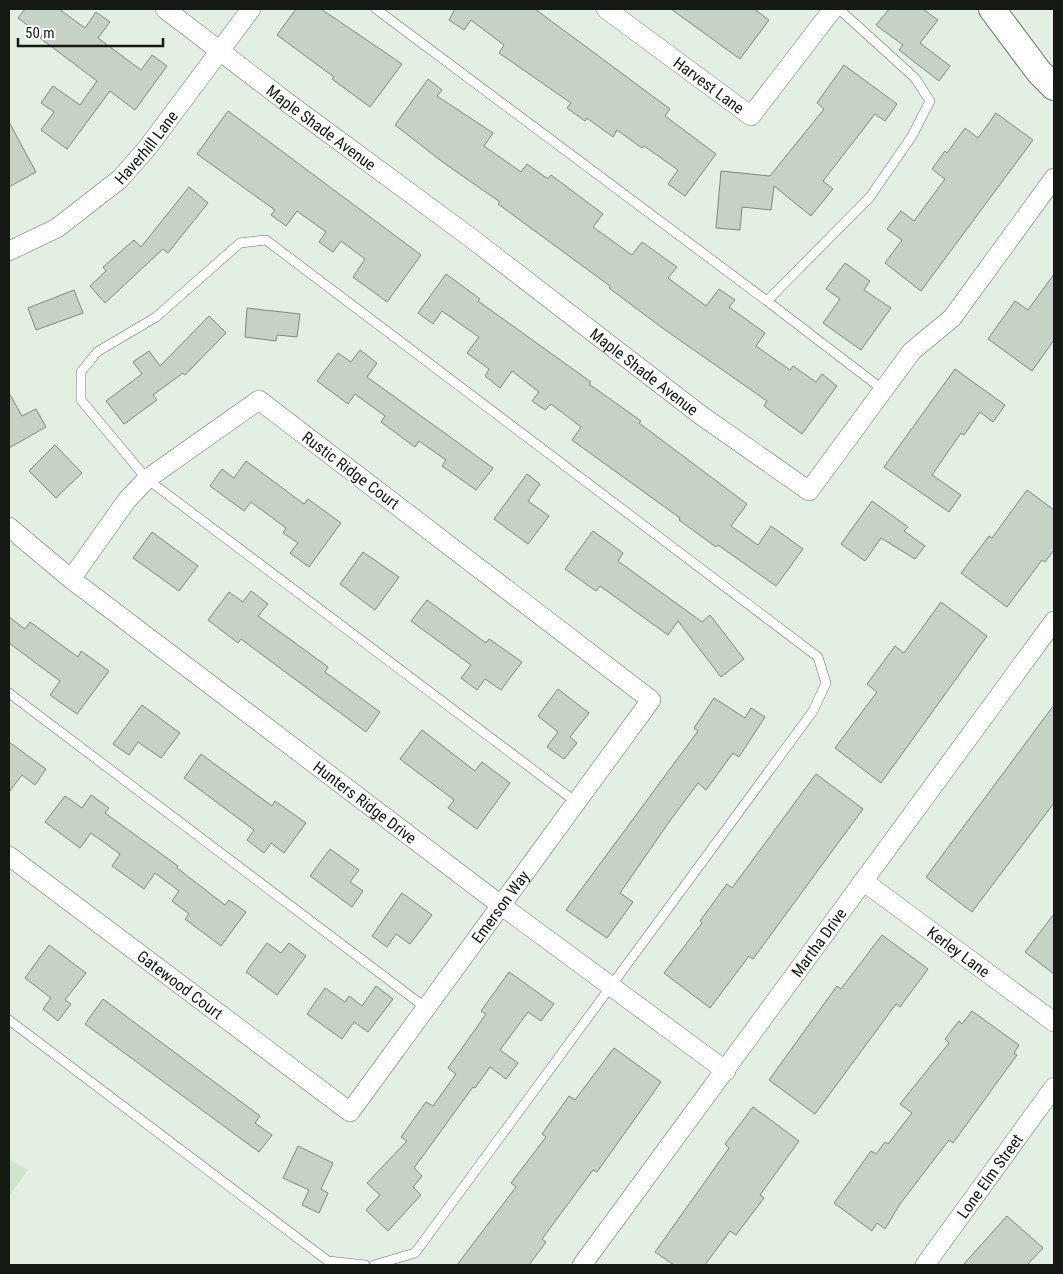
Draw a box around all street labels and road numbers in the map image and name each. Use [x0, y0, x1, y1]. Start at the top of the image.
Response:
street label: Harvest Lane [670, 53, 748, 118]
street label: Maple Shade Avenue [262, 81, 379, 175]
street label: Haverhill Lane [111, 107, 182, 188]
street label: Maple Shade Avenue [586, 324, 702, 420]
street label: Rustic Ridge Court [298, 428, 403, 513]
street label: Hunters Ridge Drive [309, 757, 420, 848]
street label: Emerson Way [468, 866, 534, 947]
street label: Martha Drive [787, 904, 850, 981]
street label: Kerley Lane [923, 923, 993, 981]
street label: Gatewood Court [133, 947, 227, 1023]
street label: Lone Elm Street [953, 1130, 1027, 1222]

